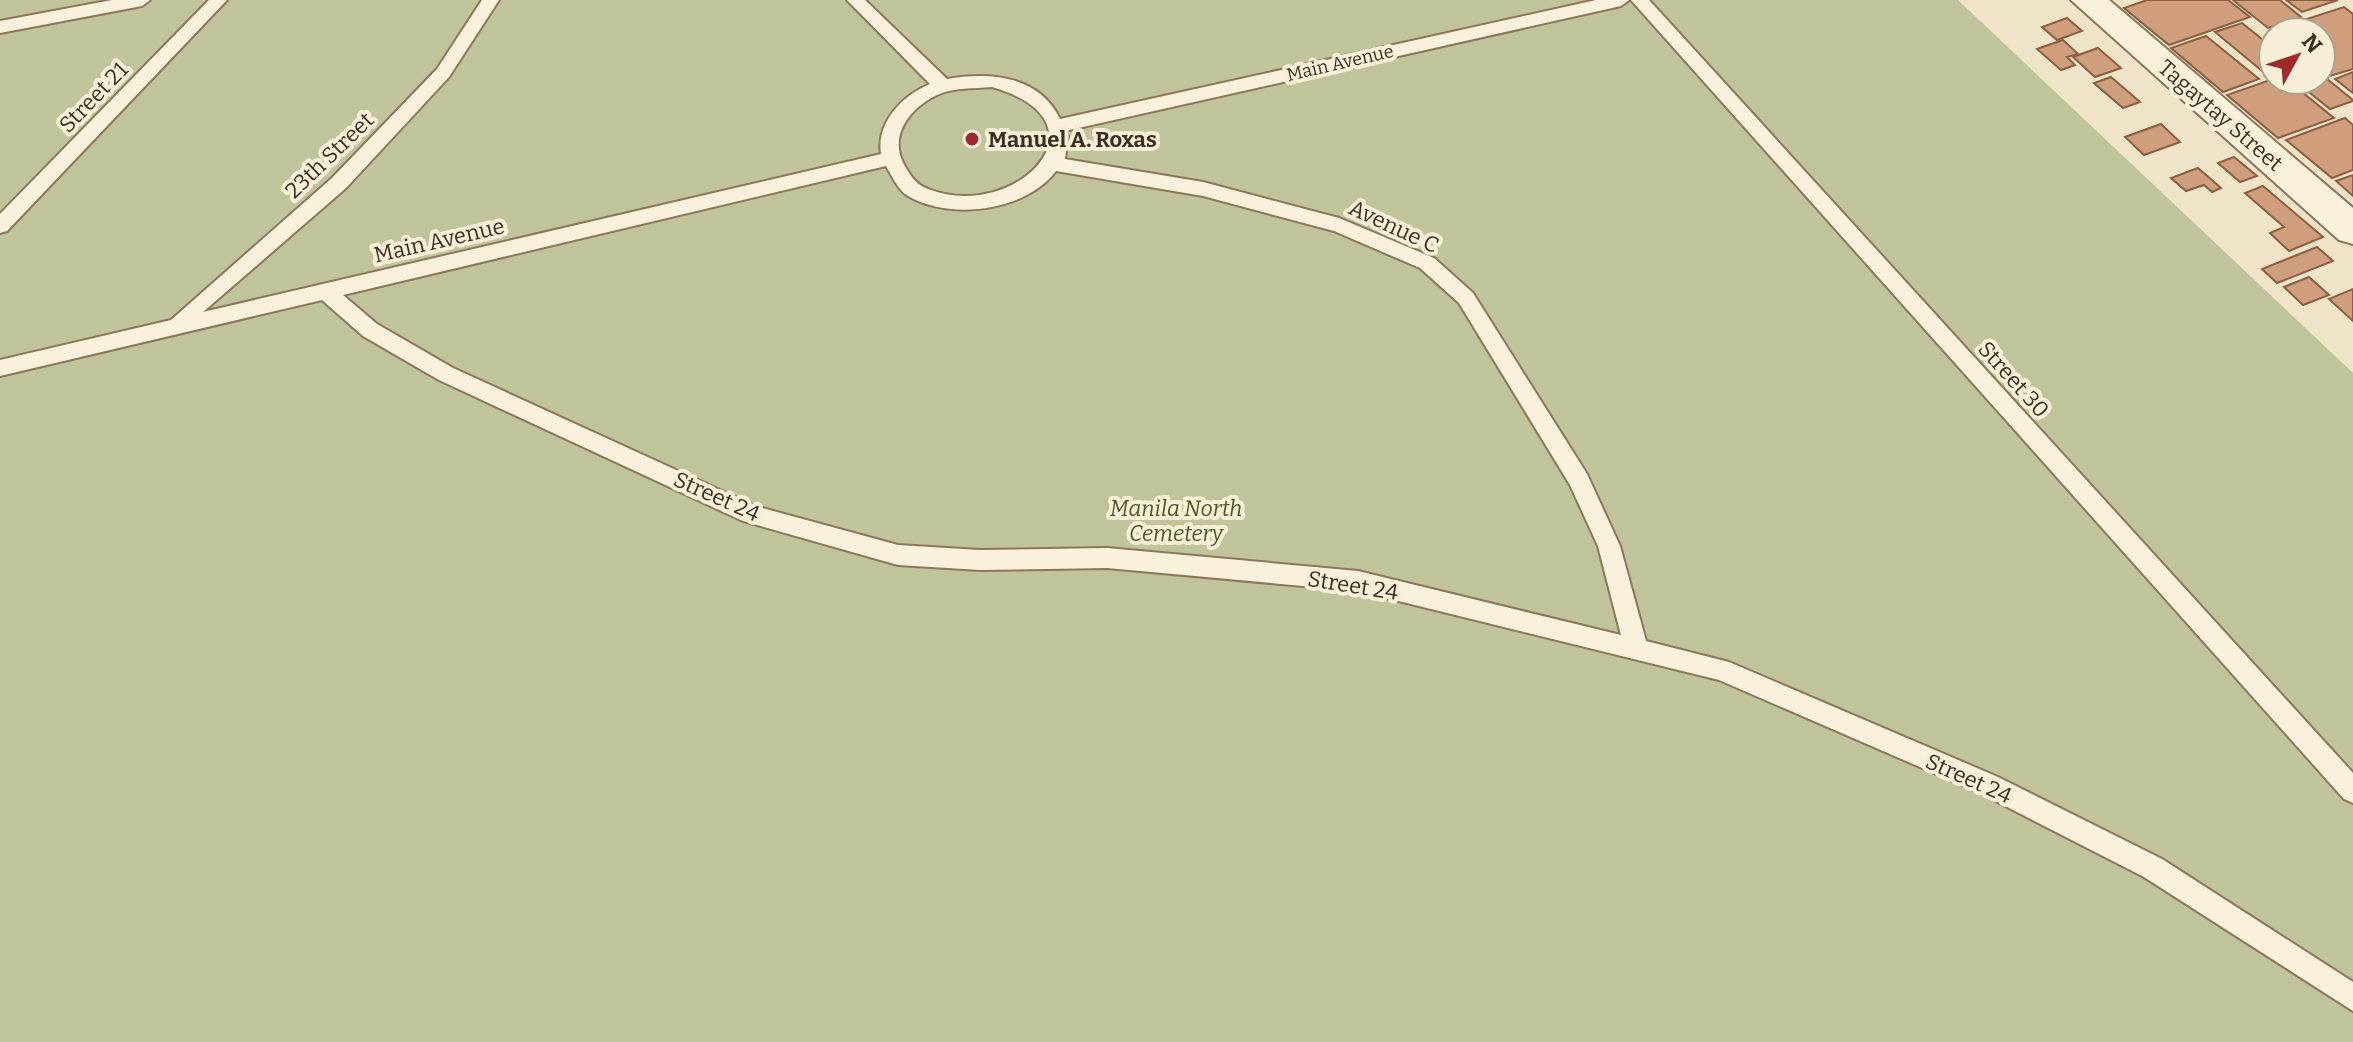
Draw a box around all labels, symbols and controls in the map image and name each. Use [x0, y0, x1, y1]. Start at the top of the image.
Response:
north arrow [2257, 16, 2337, 96]
text: N [2296, 28, 2328, 59]
street label: Main Avenue [1284, 40, 1396, 86]
street label: Tagaytay Street [2153, 54, 2288, 177]
street label: Street 21 [53, 56, 133, 138]
street label: 23th Street [280, 107, 379, 204]
place label: Manuel A. Roxas [988, 126, 1157, 153]
marker: Manuel A. Roxas [963, 130, 981, 148]
street label: Avenue C [1345, 194, 1443, 259]
street label: Main Avenue [371, 212, 507, 269]
street label: Street 30 [1972, 336, 2055, 423]
street label: Street 24 [670, 466, 764, 527]
park label: Manila North Cemetery [1110, 495, 1242, 547]
street label: Street 24 [1306, 565, 1400, 606]
street label: Street 24 [1922, 748, 2016, 809]

